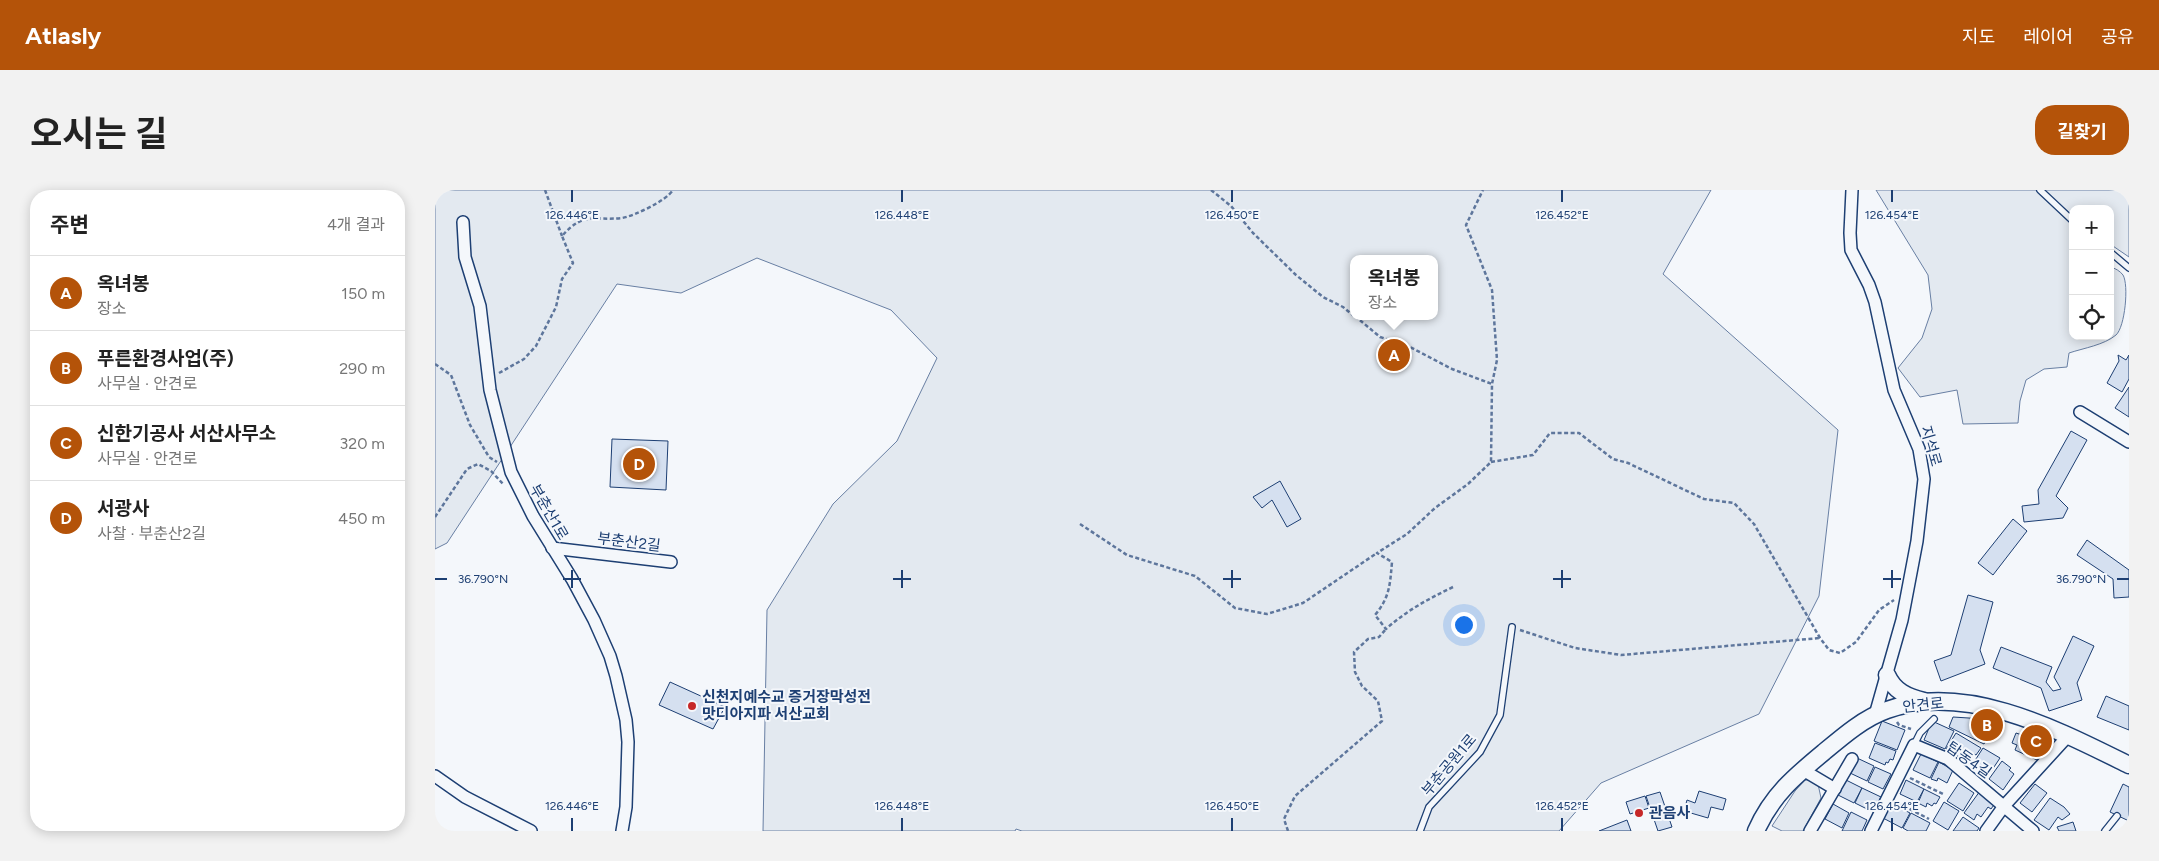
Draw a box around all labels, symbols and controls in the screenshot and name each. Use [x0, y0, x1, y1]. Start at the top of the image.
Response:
text: Atlasly [25, 21, 101, 50]
text: 지도 [1962, 26, 1995, 48]
text: 레이어 [2023, 26, 2073, 48]
text: 공유 [2101, 26, 2134, 48]
button: 길찾기 [2035, 105, 2129, 155]
text: 오시는 길 [30, 113, 167, 155]
map controls [2069, 205, 2114, 340]
button: + [2069, 205, 2114, 250]
text: 126.446°E [545, 208, 599, 222]
text: 126.448°E [875, 208, 929, 222]
text: 126.450°E [1205, 208, 1259, 222]
text: 126.452°E [1535, 208, 1589, 222]
text: 126.454°E [1865, 208, 1919, 222]
text: 주변 [50, 212, 89, 237]
text: 4개 결과 [327, 215, 385, 234]
button: − [2069, 250, 2114, 295]
popup [1350, 255, 1438, 320]
text: 옥녀봉 [1368, 266, 1420, 289]
text: 옥녀봉 [97, 272, 149, 295]
text: A [60, 284, 72, 303]
text: 150 m [341, 284, 385, 303]
text: 장소 [1368, 293, 1397, 312]
button: locate [2069, 295, 2114, 340]
text: 장소 [97, 299, 126, 318]
pin: A [1378, 336, 1410, 374]
text: 푸른환경사업(주) [97, 347, 234, 370]
text: B [61, 359, 71, 378]
text: 290 m [339, 359, 385, 378]
text: 사무실 · 안견로 [97, 374, 197, 393]
text: 신한기공사 서산사무소 [97, 422, 276, 445]
street label: 지석로 [1917, 424, 1945, 468]
text: C [60, 434, 72, 453]
text: 320 m [340, 434, 385, 453]
pin: D [623, 445, 655, 483]
text: 사무실 · 안견로 [97, 449, 197, 468]
street label: 부춘산1로 [526, 481, 572, 543]
text: 서광사 [97, 497, 149, 520]
text: D [60, 509, 72, 528]
text: 450 m [338, 509, 385, 528]
text: 사찰 · 부춘산2길 [97, 524, 206, 543]
street label: 부춘산2길 [596, 529, 662, 555]
text: 36.790°N [458, 572, 508, 586]
text: 36.790°N [2056, 572, 2106, 586]
your location [1451, 612, 1477, 638]
place label: 신천지예수교 증거장막성전 맛디아지파 서산교회 [702, 688, 871, 723]
street label: 안견로 [1901, 694, 1945, 716]
marker: 신천지예수교 증거장막성전 맛디아지파 서산교회 [686, 700, 698, 712]
pin: B [1971, 706, 2003, 744]
pin: C [2020, 722, 2052, 760]
street label: 부춘공원1로 [1418, 730, 1480, 800]
street label: 탑동4길 [1943, 738, 1995, 782]
text: 126.446°E [545, 799, 599, 813]
text: 126.448°E [875, 799, 929, 813]
text: 126.450°E [1205, 799, 1259, 813]
text: 126.452°E [1535, 799, 1589, 813]
text: 126.454°E [1865, 799, 1919, 813]
place label: 관음사 [1649, 804, 1691, 822]
marker: 관음사 [1633, 807, 1645, 819]

